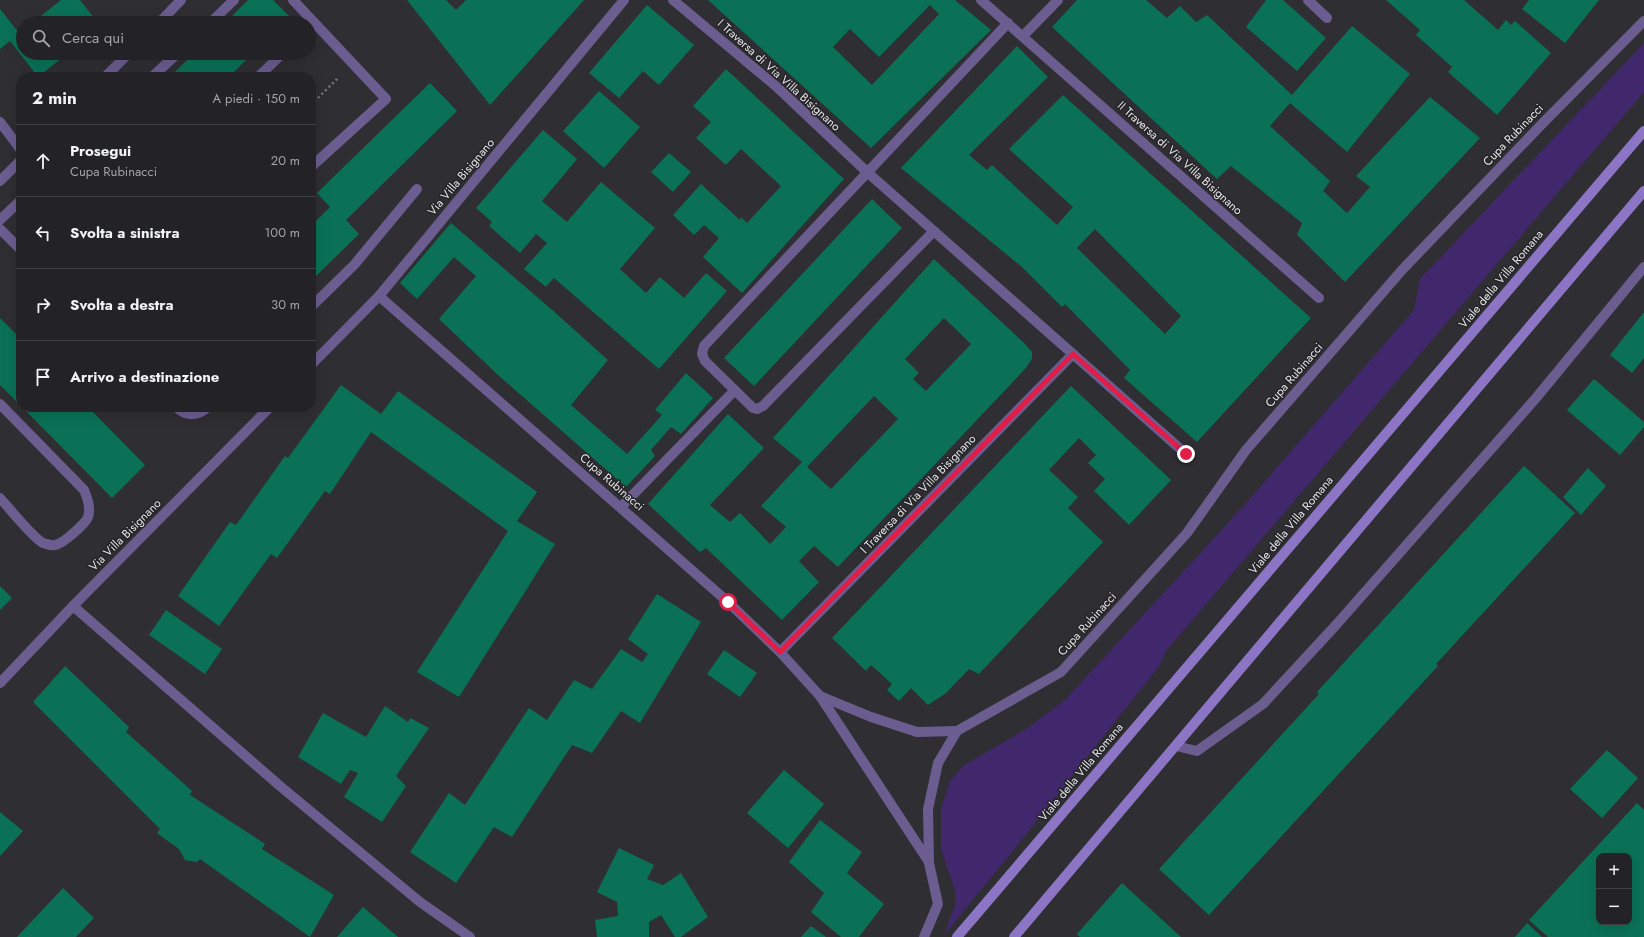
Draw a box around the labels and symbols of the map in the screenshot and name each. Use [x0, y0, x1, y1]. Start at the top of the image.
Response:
street label: I Traversa di Via Villa Bisignano [714, 15, 845, 136]
street label: II Traversa di Via Villa Bisignano [1113, 97, 1247, 220]
street label: Cupa Rubinacci [1479, 100, 1547, 170]
street label: Via Villa Bisignano [423, 134, 499, 220]
street label: Viale della Villa Romana [1454, 226, 1548, 332]
street label: Cupa Rubinacci [1261, 339, 1327, 411]
street label: I Traversa di Via Villa Bisignano [856, 430, 980, 558]
route end [1177, 445, 1195, 463]
street label: Cupa Rubinacci [576, 449, 648, 515]
street label: Viale della Villa Romana [1244, 472, 1338, 578]
street label: Via Villa Bisignano [85, 494, 166, 575]
street label: Cupa Rubinacci [1053, 588, 1121, 660]
route start [719, 593, 737, 611]
street label: Viale della Villa Romana [1034, 719, 1128, 825]

